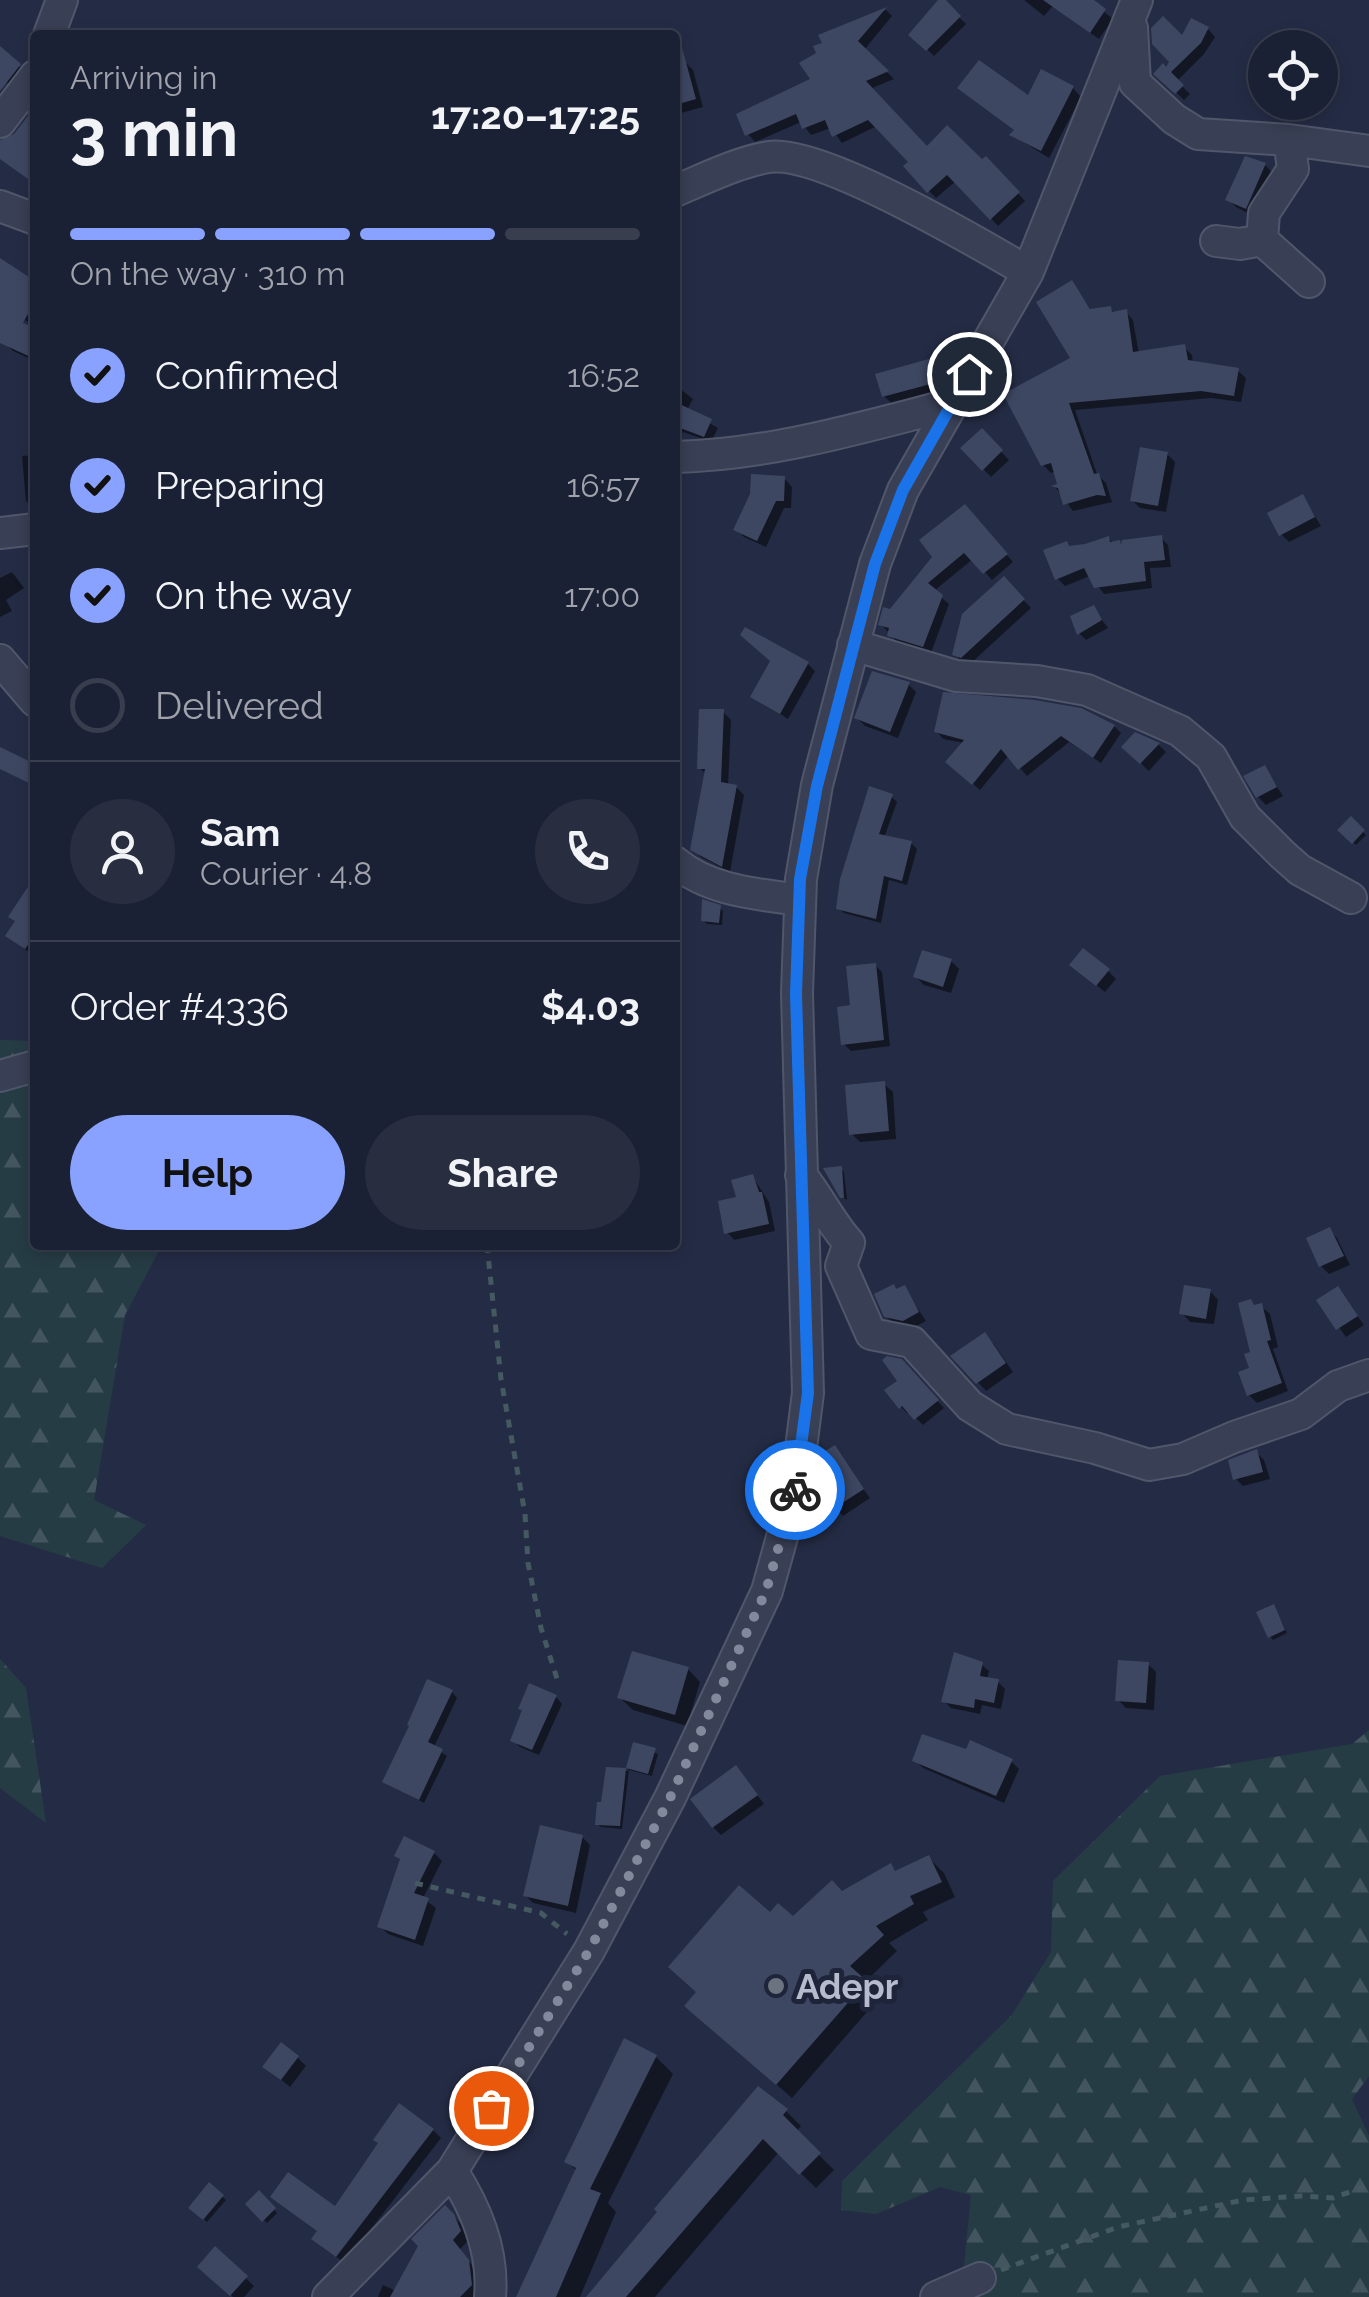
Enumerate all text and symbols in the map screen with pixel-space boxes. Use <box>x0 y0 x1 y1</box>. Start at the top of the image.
map controls <box>1248 30 1338 120</box>
button: locate <box>1248 30 1338 120</box>
text: Arriving in <box>70 59 217 96</box>
text: 17:20–17:25 <box>431 93 640 138</box>
text: 3 min <box>70 95 238 171</box>
text: On the way · 310 m <box>70 255 346 292</box>
pin <box>927 332 1012 417</box>
icon: home <box>942 347 997 402</box>
icon: check <box>70 348 125 403</box>
text: Confirmed <box>155 353 339 398</box>
text: 16:52 <box>567 357 640 394</box>
icon: check <box>70 458 125 513</box>
text: Preparing <box>155 463 325 508</box>
text: 16:57 <box>567 467 640 504</box>
icon: check <box>70 568 125 623</box>
text: On the way <box>155 573 352 618</box>
text: 17:00 <box>564 577 640 614</box>
text: Delivered <box>155 683 324 728</box>
button: person <box>70 799 175 904</box>
button: phone <box>535 799 640 904</box>
text: Sam <box>200 810 280 855</box>
text: Courier · 4.8 <box>200 855 372 892</box>
text: Order #4336 <box>70 984 289 1029</box>
text: $4.03 <box>541 984 640 1029</box>
button: Help <box>70 1115 345 1230</box>
button: Share <box>365 1115 640 1230</box>
courier <box>745 1440 845 1540</box>
icon: bike <box>768 1463 823 1518</box>
place label: Adepr <box>796 1966 899 2007</box>
marker: Adepr <box>765 1975 787 1997</box>
pin <box>449 2066 534 2151</box>
icon: bag <box>464 2081 519 2136</box>

